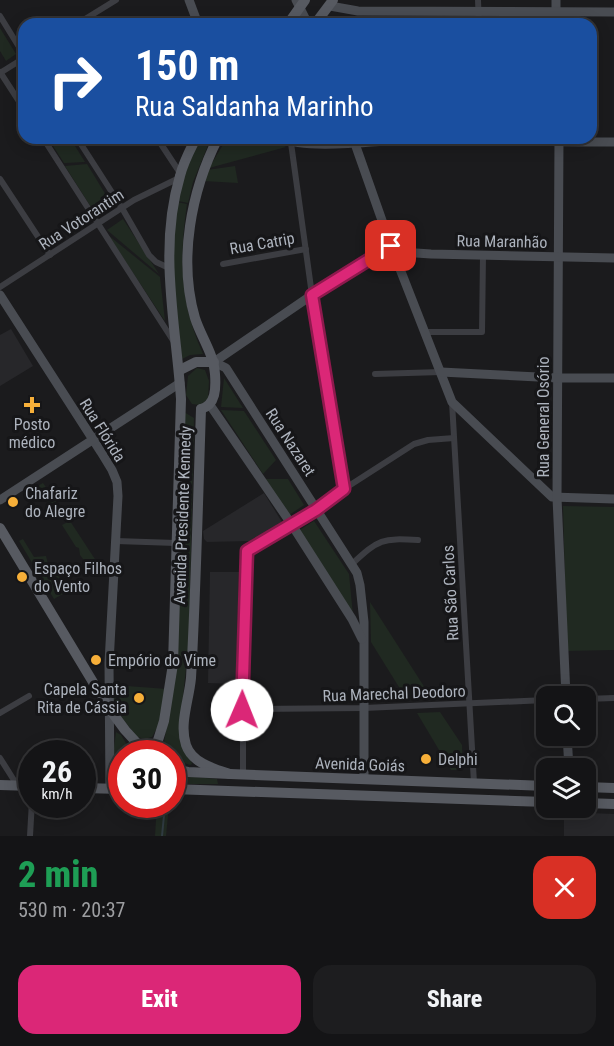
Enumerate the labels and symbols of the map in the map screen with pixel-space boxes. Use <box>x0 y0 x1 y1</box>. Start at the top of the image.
street label: Rua Votorantim <box>35 185 127 254</box>
pin <box>365 220 416 271</box>
street label: Rua Catrip <box>228 228 296 259</box>
street label: Rua Maranhão <box>456 231 548 252</box>
street label: Rua General Osório <box>534 357 553 477</box>
street label: Rua Flórida <box>76 395 129 465</box>
marker: Posto médico <box>25 398 39 412</box>
street label: Rua Nazaret <box>262 405 320 480</box>
place label: Posto médico <box>9 415 55 452</box>
street label: Avenida Presidente Kennedy <box>170 425 195 605</box>
place label: Chafariz do Alegre <box>25 484 85 521</box>
marker: Chafariz do Alegre <box>6 495 20 509</box>
street label: Rua São Carlos <box>439 545 462 641</box>
place label: Espaço Filhos do Vento <box>34 559 122 596</box>
marker: Espaço Filhos do Vento <box>15 570 29 584</box>
place label: Empório do Vime <box>108 651 216 670</box>
marker: Empório do Vime <box>89 653 103 667</box>
position arrow <box>210 678 274 742</box>
place label: Capela Santa Rita de Cássia <box>37 680 127 717</box>
street label: Rua Marechal Deodoro <box>322 682 466 705</box>
marker: Capela Santa Rita de Cássia <box>132 691 146 705</box>
speed limit sign: 30 <box>108 740 186 818</box>
place label: Delphi <box>438 750 478 769</box>
marker: Delphi <box>419 752 433 766</box>
street label: Avenida Goiás <box>315 753 405 776</box>

